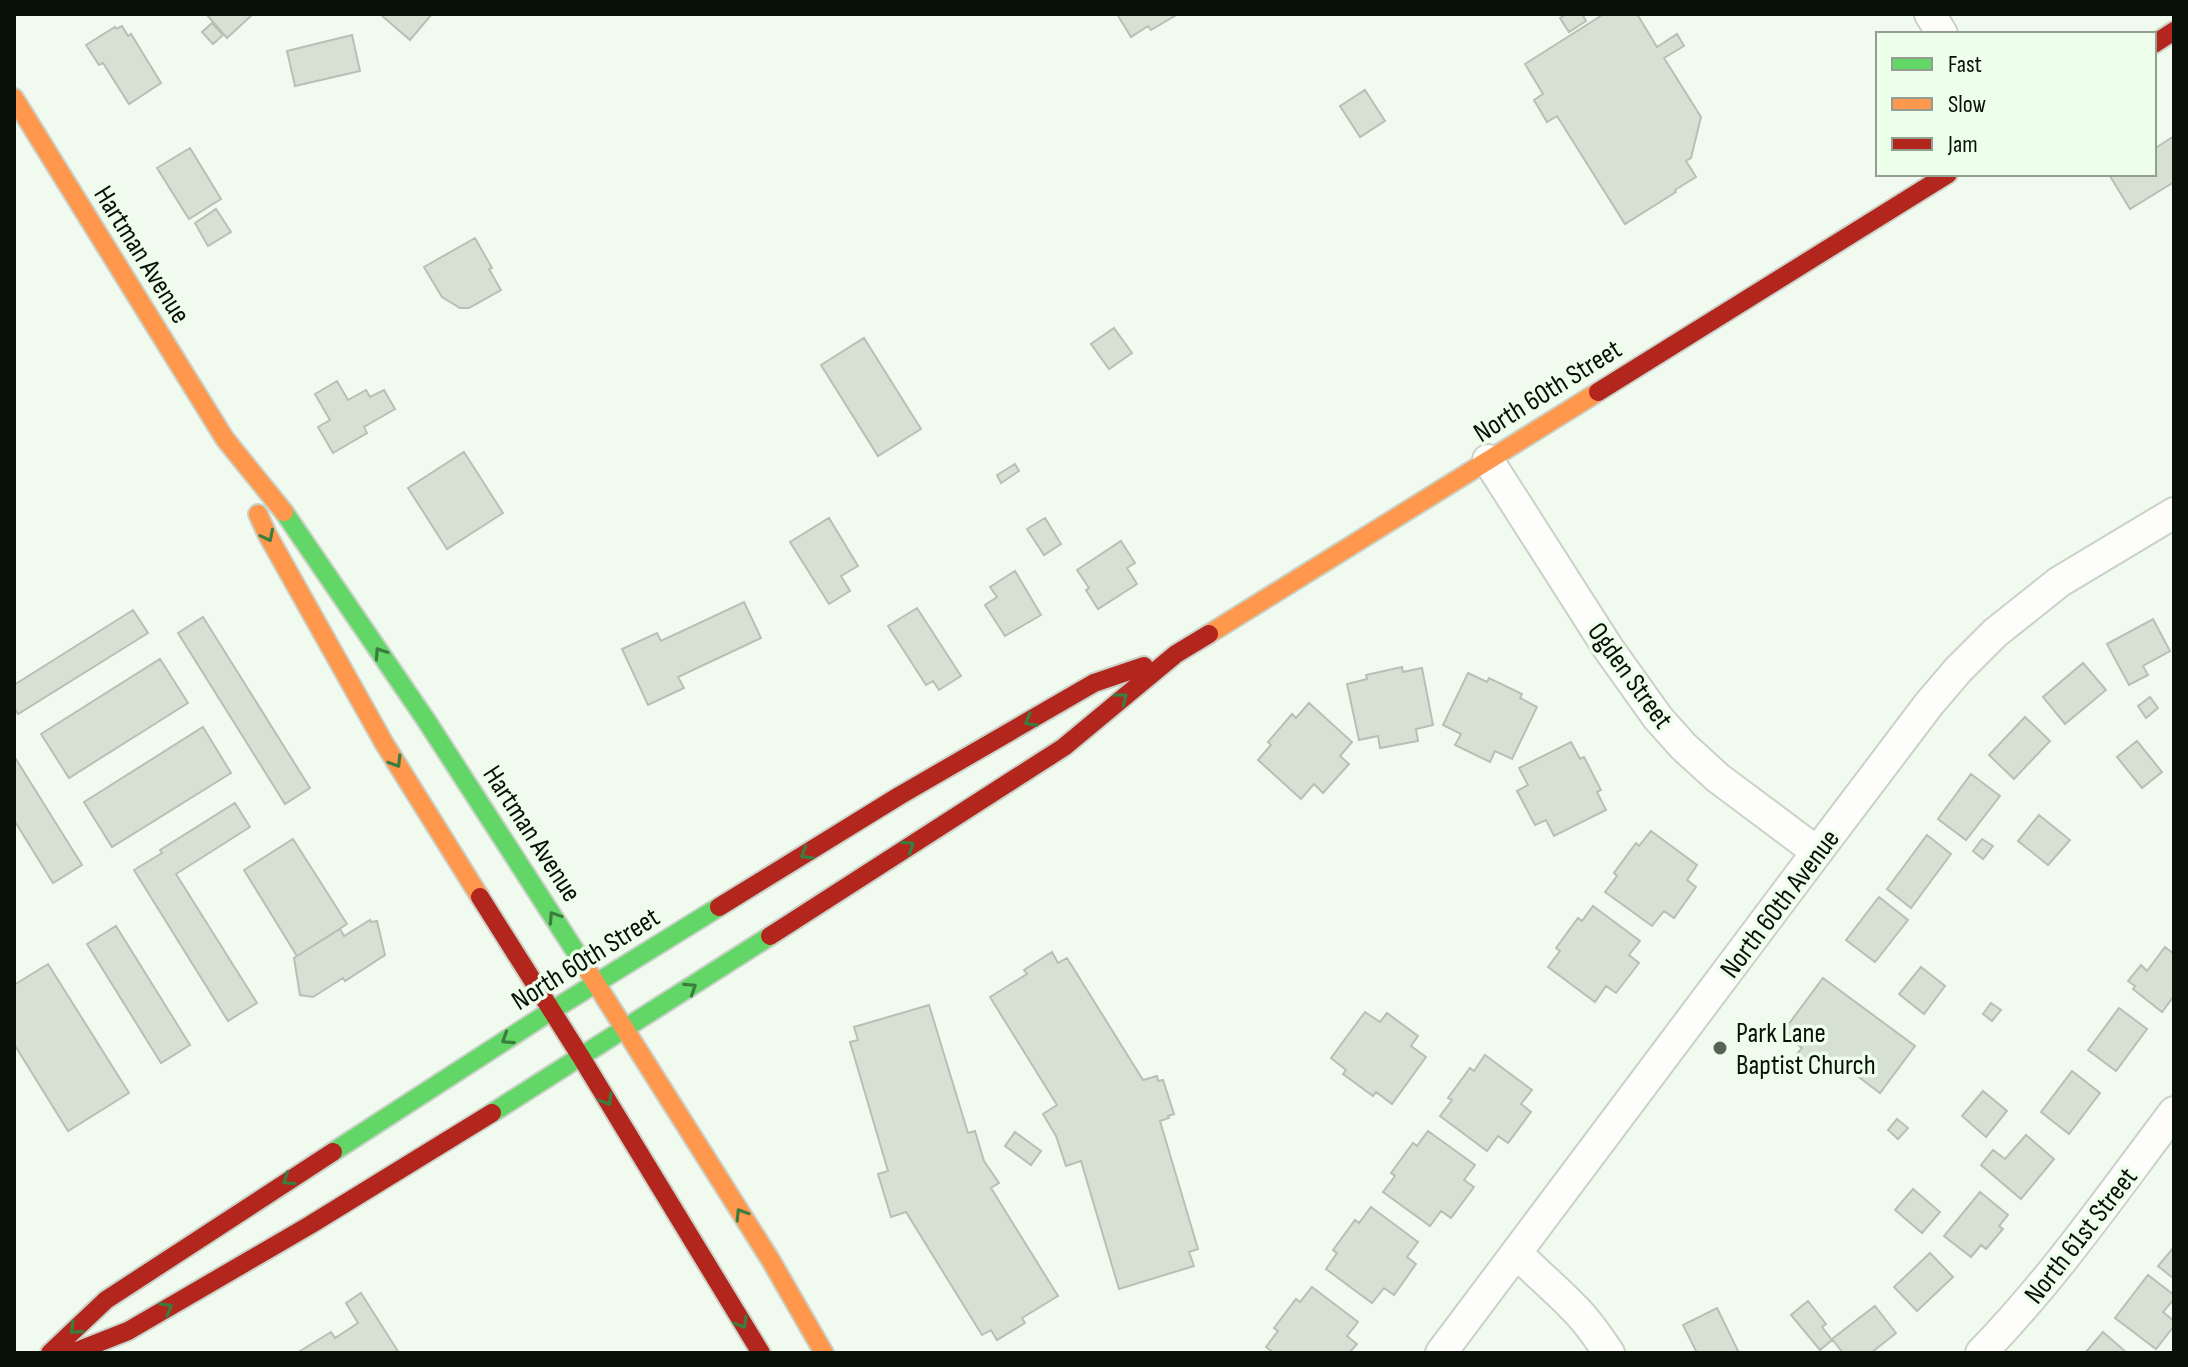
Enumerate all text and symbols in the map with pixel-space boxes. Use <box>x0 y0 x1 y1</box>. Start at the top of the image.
legend <box>1876 32 2156 176</box>
text: Fast <box>1948 50 1982 79</box>
text: Slow <box>1948 90 1986 119</box>
text: Jam <box>1947 130 1978 159</box>
street label: Hartman Avenue <box>87 180 197 330</box>
street label: North 60th Street <box>1468 333 1628 450</box>
one-way arrow <box>259 527 274 542</box>
street label: Ogden Street <box>1580 616 1679 735</box>
one-way arrow <box>375 648 390 662</box>
one-way arrow <box>1113 693 1128 708</box>
one-way arrow <box>1024 711 1038 727</box>
one-way arrow <box>386 753 401 768</box>
street label: Hartman Avenue <box>476 760 588 908</box>
street label: North 60th Avenue <box>1714 823 1847 985</box>
one-way arrow <box>900 841 915 856</box>
one-way arrow <box>800 844 815 859</box>
street label: North 60th Street <box>506 901 666 1018</box>
one-way arrow <box>549 911 564 926</box>
one-way arrow <box>682 982 697 997</box>
place label: Park Lane Baptist Church <box>1736 1017 1876 1082</box>
one-way arrow <box>501 1030 515 1045</box>
marker: Park Lane Baptist Church <box>1711 1039 1729 1057</box>
one-way arrow <box>598 1091 613 1106</box>
street label: North 61st Street <box>2018 1161 2144 1310</box>
one-way arrow <box>283 1171 297 1186</box>
one-way arrow <box>736 1208 751 1222</box>
one-way arrow <box>158 1302 173 1318</box>
one-way arrow <box>733 1314 748 1329</box>
one-way arrow <box>70 1319 85 1333</box>

